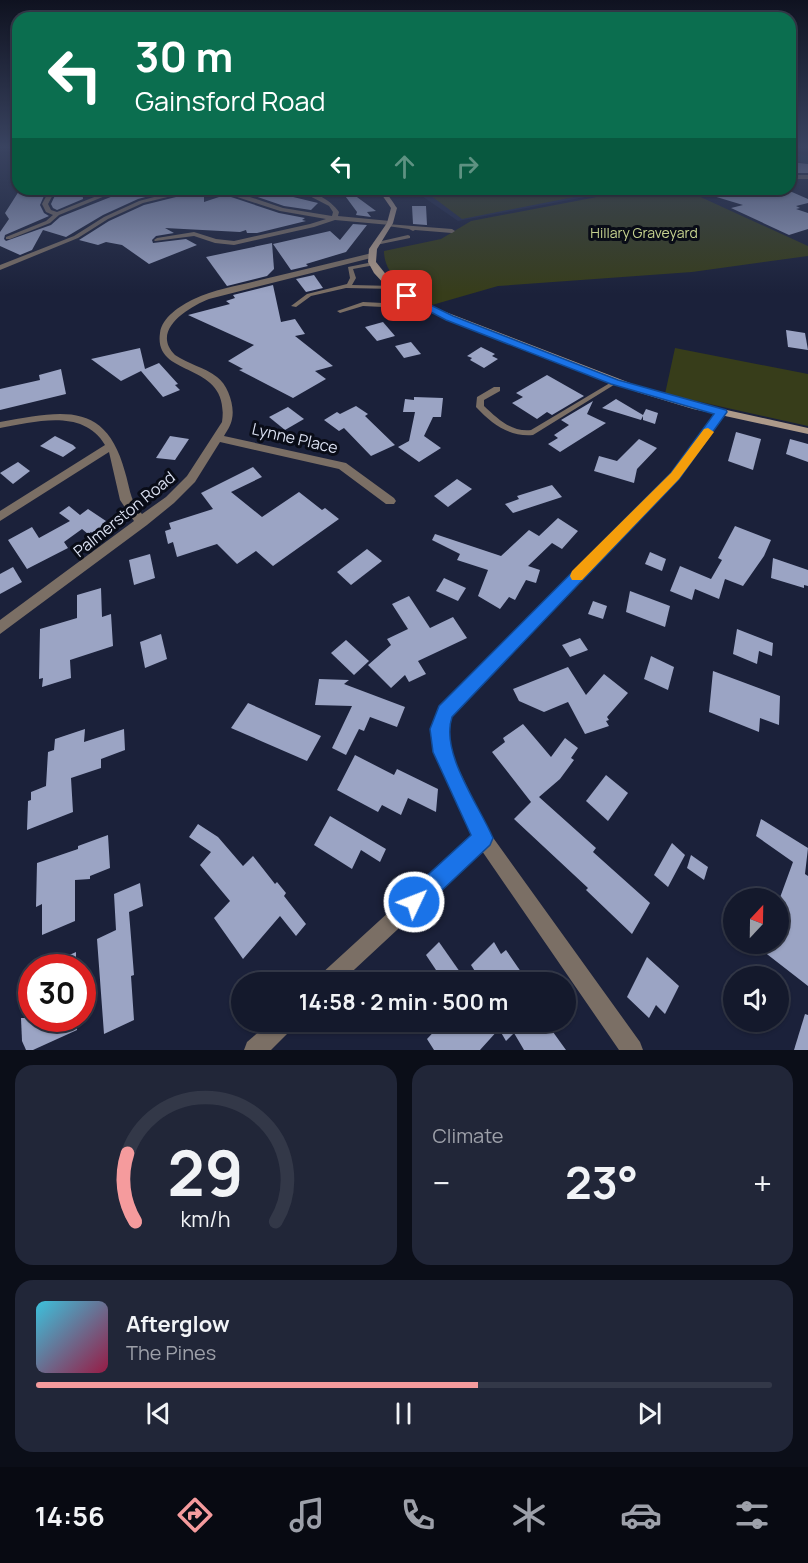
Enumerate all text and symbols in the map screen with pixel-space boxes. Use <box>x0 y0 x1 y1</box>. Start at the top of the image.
text: 30 m <box>135 27 233 85</box>
icon: left <box>36 36 114 114</box>
text: Gainsford Road <box>135 82 325 119</box>
icon: left <box>325 150 358 183</box>
icon: ahead <box>388 150 421 183</box>
icon: right <box>451 150 484 183</box>
park label: Hillary Graveyard <box>590 223 698 242</box>
pin <box>381 270 432 321</box>
icon: arrive <box>390 279 423 312</box>
street label: Lynne Place <box>250 417 340 459</box>
street label: Palmerston Road <box>69 466 179 562</box>
position arrow <box>382 870 446 934</box>
north arrow <box>723 888 789 954</box>
map controls <box>723 888 789 1032</box>
speed limit sign: 30 <box>18 954 96 1032</box>
button: sound <box>723 966 789 1032</box>
text: 14:58 · 2 min · 500 m <box>299 987 508 1017</box>
text: Climate <box>433 1122 504 1149</box>
text: 29 <box>168 1129 244 1215</box>
text: 23° <box>565 1151 638 1213</box>
text: − <box>433 1160 450 1205</box>
text: + <box>753 1160 772 1205</box>
text: km/h <box>181 1204 231 1233</box>
text: Afterglow <box>126 1309 230 1339</box>
text: The Pines <box>126 1339 216 1366</box>
icon: previous <box>142 1397 175 1430</box>
icon: pause <box>387 1397 420 1430</box>
icon: next <box>633 1397 666 1430</box>
icon: directions <box>174 1494 216 1536</box>
icon: music <box>286 1494 328 1536</box>
icon: phone <box>397 1494 439 1536</box>
icon: climate <box>508 1494 550 1536</box>
icon: car <box>620 1494 662 1536</box>
icon: filters <box>731 1494 773 1536</box>
text: 14:56 <box>35 1497 105 1534</box>

